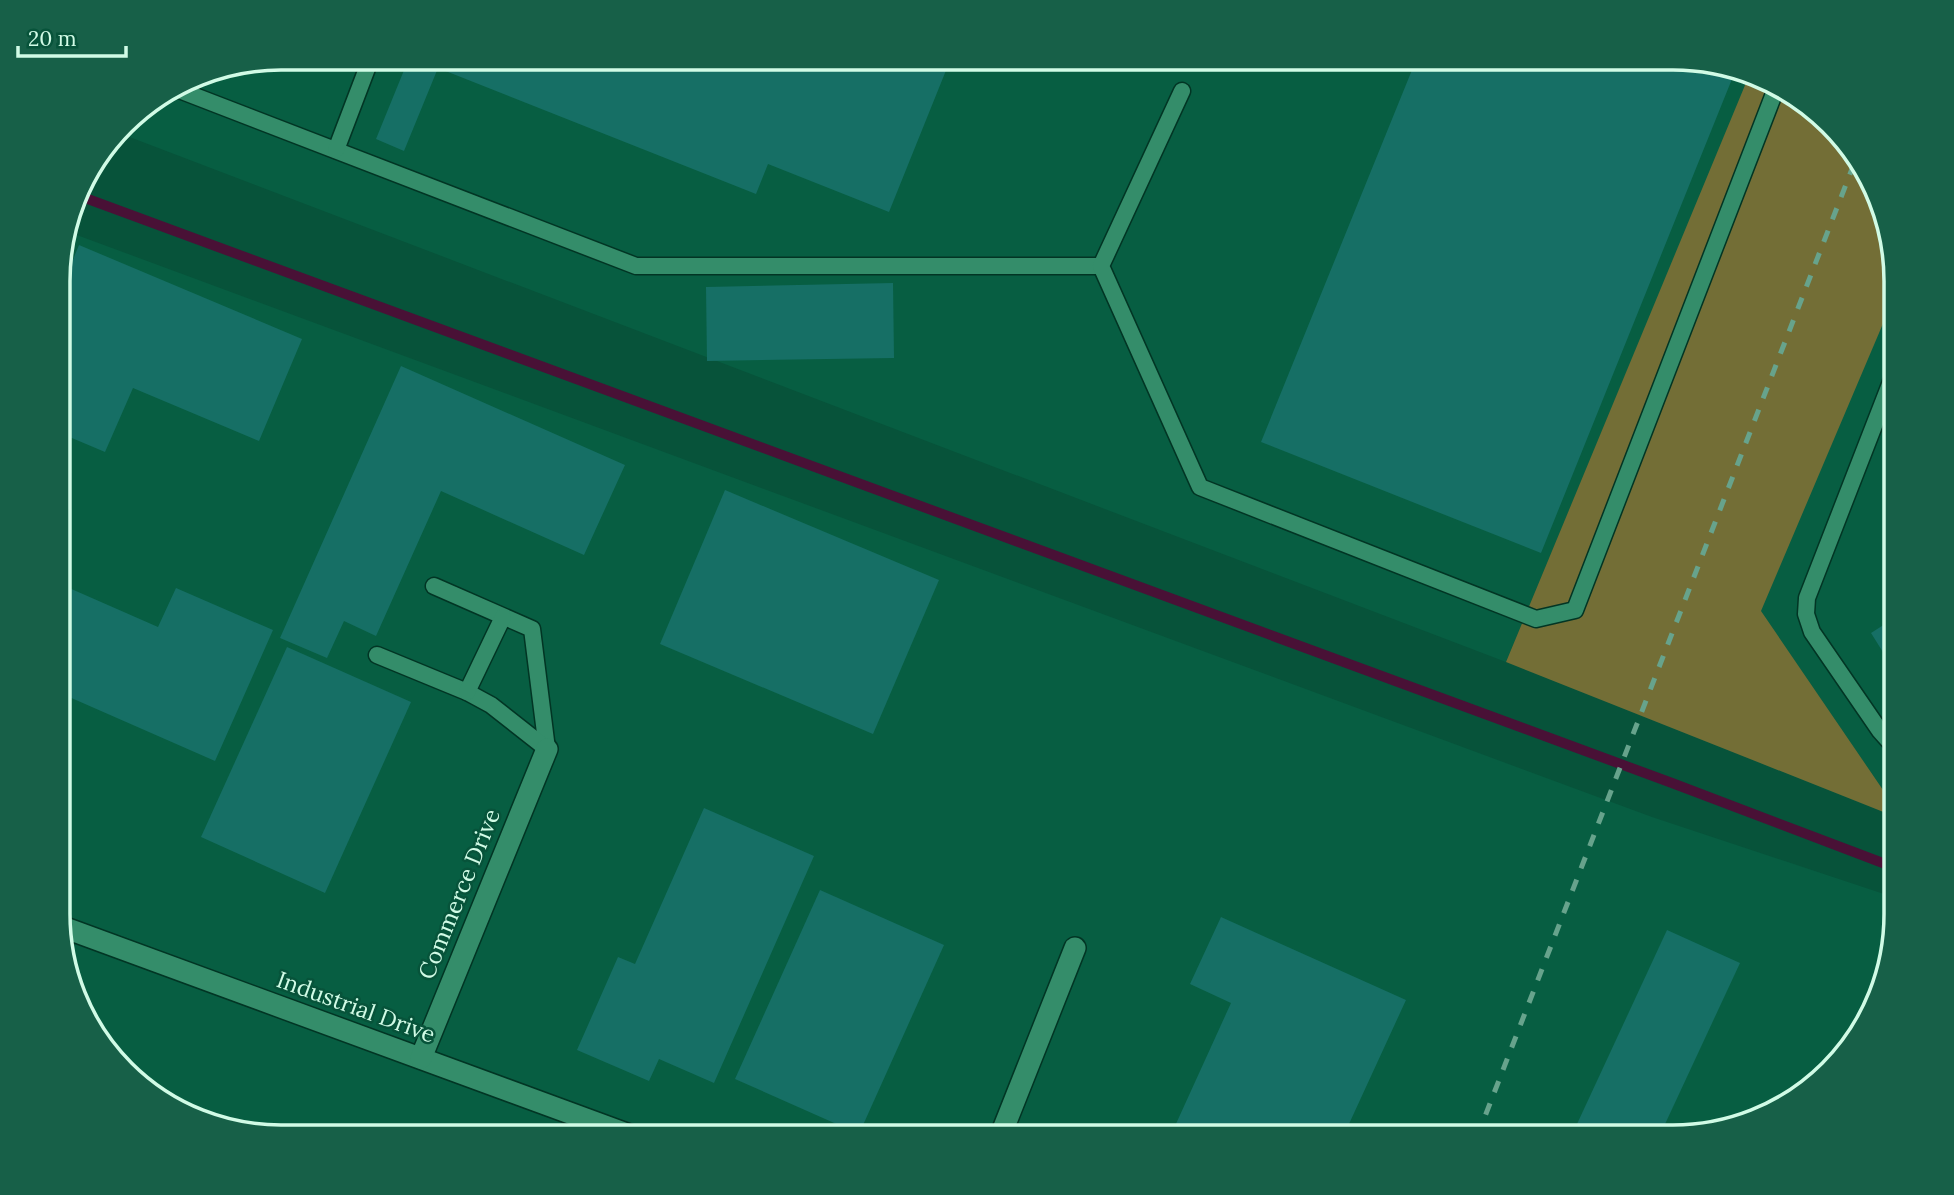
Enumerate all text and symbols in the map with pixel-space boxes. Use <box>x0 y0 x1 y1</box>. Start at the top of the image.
scale bar <box>18 14 126 58</box>
text: 20 m <box>28 25 77 52</box>
street label: Commerce Drive <box>411 804 506 983</box>
street label: Industrial Drive <box>273 964 439 1049</box>

